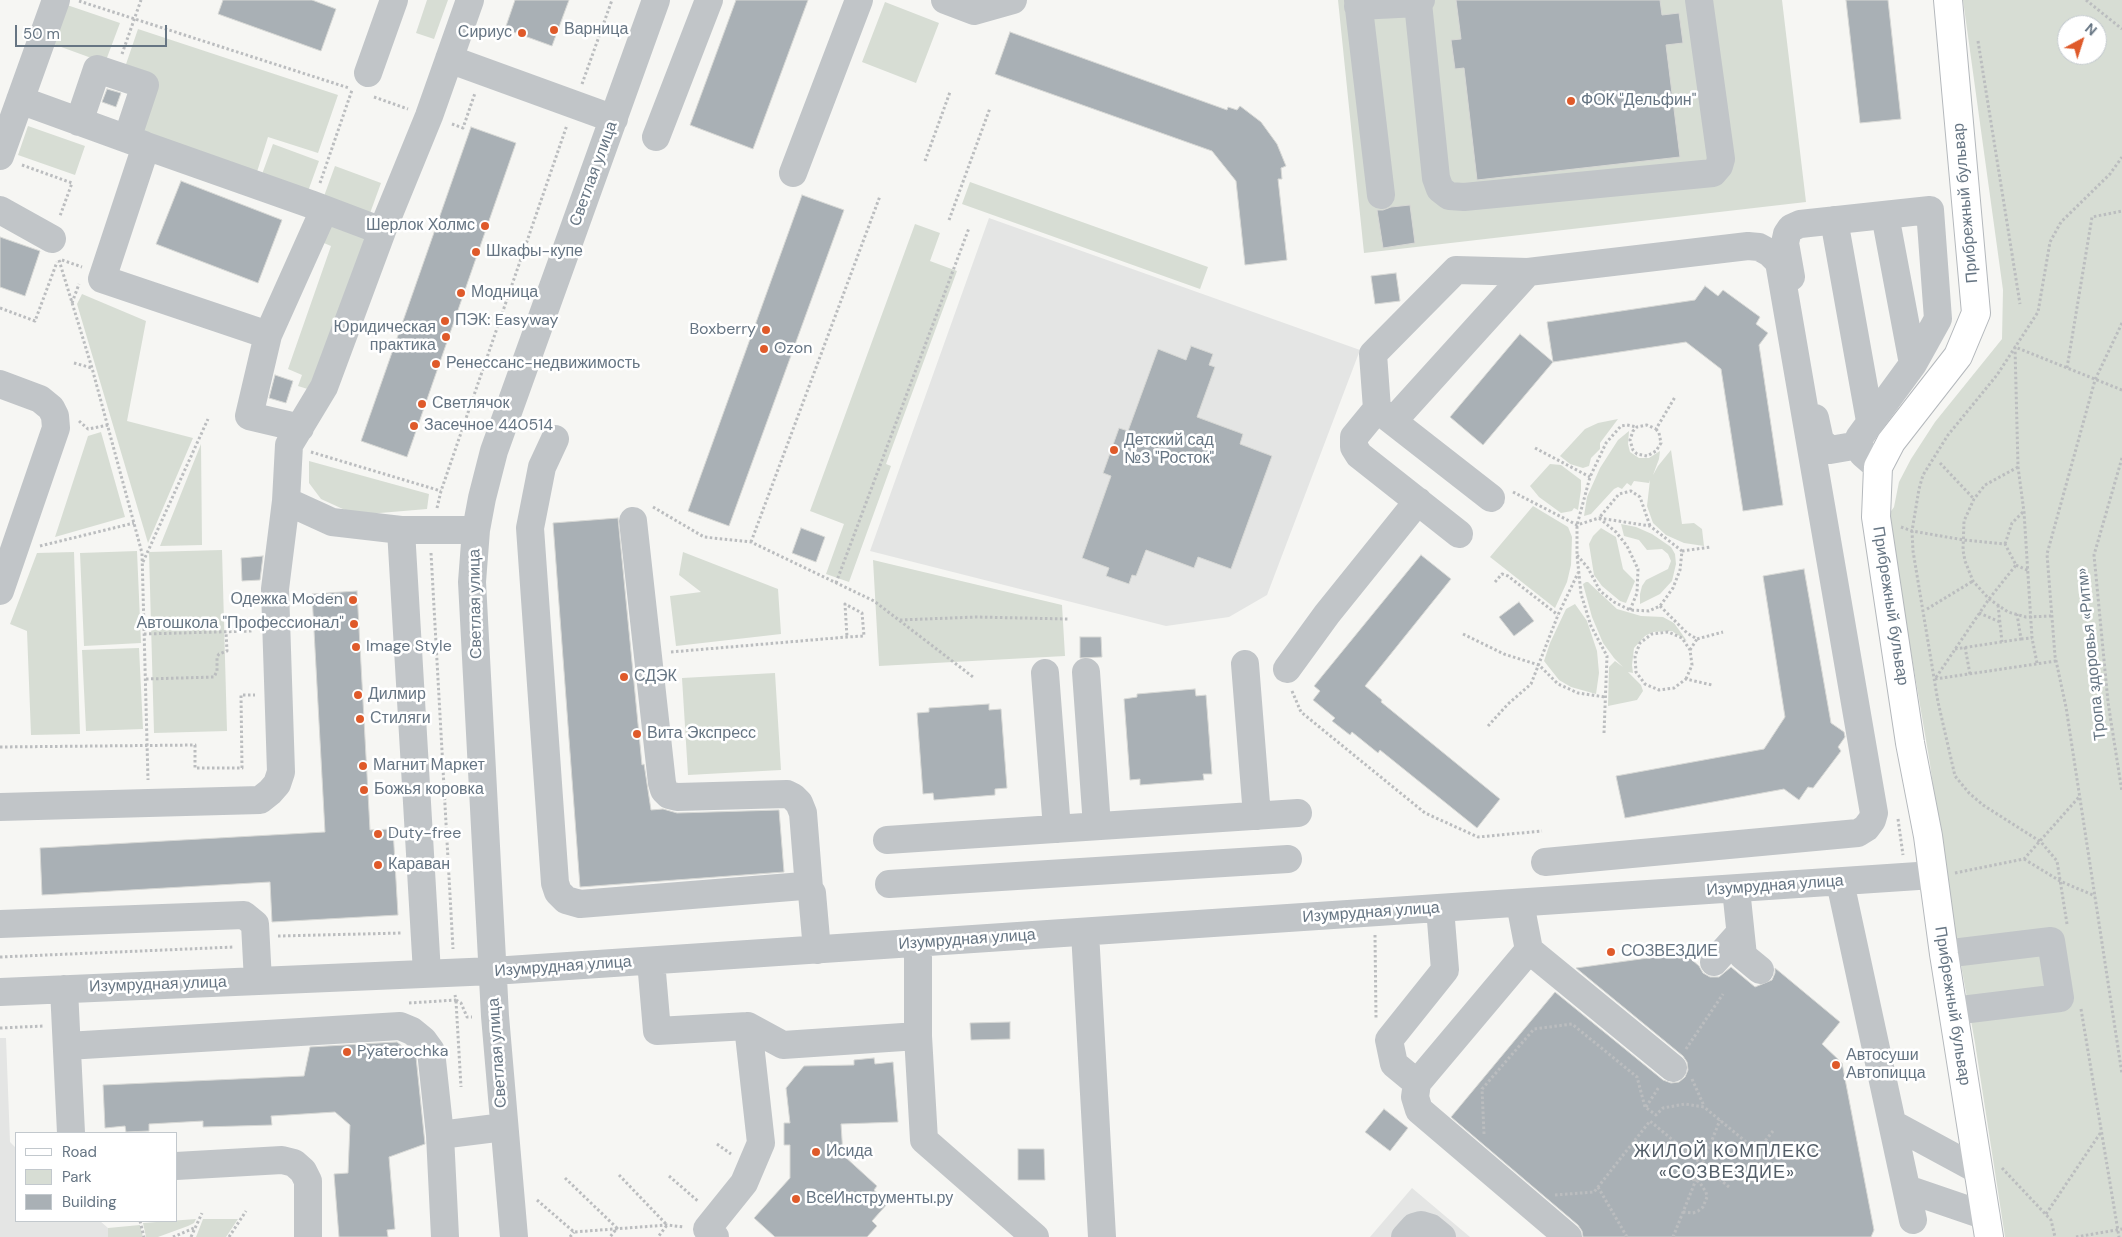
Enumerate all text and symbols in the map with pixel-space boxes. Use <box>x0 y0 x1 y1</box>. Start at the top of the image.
scale bar <box>18 15 170 47</box>
north arrow <box>2057 15 2107 65</box>
text: N <box>2081 19 2101 39</box>
place label: Варница <box>564 20 628 40</box>
place label: Сириус <box>458 23 512 43</box>
text: 50 m <box>23 24 60 44</box>
marker: Варница <box>548 24 560 36</box>
marker: Сириус <box>516 27 528 39</box>
place label: ФОК "Дельфин" <box>1581 91 1696 111</box>
marker: ФОК "Дельфин" <box>1565 95 1577 107</box>
street label: Светлая улица <box>566 119 622 229</box>
street label: Прибрежный бульвар <box>1949 122 1983 284</box>
place label: Шерлок Холмс <box>366 216 475 236</box>
marker: Шерлок Холмс <box>479 220 491 232</box>
place label: Шкафы-купе <box>486 242 583 262</box>
marker: Шкафы-купе <box>470 246 482 258</box>
place label: Модница <box>471 283 538 303</box>
marker: Модница <box>455 287 467 299</box>
place label: ПЭК: Easyway <box>455 311 558 331</box>
marker: ПЭК: Easyway <box>439 315 451 327</box>
place label: Юридическая практика <box>334 318 436 356</box>
place label: Boxberry <box>689 320 756 340</box>
marker: Boxberry <box>760 324 772 336</box>
marker: Юридическая практика <box>440 331 452 343</box>
place label: Ozon <box>774 339 812 359</box>
marker: Ozon <box>758 343 770 355</box>
place label: Ренессанс-недвижимость <box>446 354 640 374</box>
marker: Ренессанс-недвижимость <box>430 358 442 370</box>
place label: Светлячок <box>432 394 509 414</box>
marker: Светлячок <box>416 398 428 410</box>
place label: Засечное 440514 <box>424 416 553 436</box>
marker: Засечное 440514 <box>408 420 420 432</box>
place label: Детский сад №3 "Росток" <box>1124 431 1214 469</box>
marker: Детский сад №3 "Росток" <box>1108 444 1120 456</box>
street label: Прибрежный бульвар <box>1868 525 1912 687</box>
street label: Светлая улица <box>465 549 487 659</box>
street label: Тропа здоровья «Ритм» <box>2073 567 2111 741</box>
place label: Одежка Moden <box>230 590 343 610</box>
marker: Одежка Moden <box>347 594 359 606</box>
place label: Автошкола "Профессионал" <box>137 614 344 634</box>
marker: Автошкола "Профессионал" <box>348 618 360 630</box>
place label: Image Style <box>366 637 452 657</box>
marker: Image Style <box>350 641 362 653</box>
place label: СДЭК <box>634 667 677 687</box>
marker: СДЭК <box>618 671 630 683</box>
place label: Дилмир <box>368 685 426 705</box>
marker: Дилмир <box>352 689 364 701</box>
place label: Стиляги <box>370 709 431 729</box>
marker: Стиляги <box>354 713 366 725</box>
place label: Вита Экспресс <box>647 724 756 744</box>
marker: Вита Экспресс <box>631 728 643 740</box>
place label: Магнит Маркет <box>373 756 485 776</box>
marker: Магнит Маркет <box>357 760 369 772</box>
place label: Божья коровка <box>374 780 484 800</box>
marker: Божья коровка <box>358 784 370 796</box>
place label: Duty-free <box>388 824 461 844</box>
marker: Duty-free <box>372 828 384 840</box>
place label: Караван <box>388 855 450 875</box>
marker: Караван <box>372 859 384 871</box>
street label: Изумрудная улица <box>1706 872 1844 900</box>
street label: Изумрудная улица <box>1302 899 1440 927</box>
street label: Прибрежный бульвар <box>1930 925 1974 1087</box>
street label: Изумрудная улица <box>898 926 1036 954</box>
place label: СОЗВЕЗДИЕ <box>1621 942 1718 962</box>
marker: СОЗВЕЗДИЕ <box>1605 946 1617 958</box>
street label: Изумрудная улица <box>494 953 632 981</box>
street label: Изумрудная улица <box>89 973 227 997</box>
street label: Светлая улица <box>485 997 511 1109</box>
place label: Pyaterochka <box>357 1042 448 1062</box>
marker: Pyaterochka <box>341 1046 353 1058</box>
place label: Автосуши Автопицца <box>1846 1046 1926 1084</box>
marker: Автосуши Автопицца <box>1830 1059 1842 1071</box>
legend <box>15 1132 178 1222</box>
district label: ЖИЛОЙ КОМПЛЕКС «СОЗВЕЗДИЕ» <box>1632 1141 1822 1184</box>
text: Road <box>62 1142 97 1162</box>
place label: Исида <box>826 1142 873 1162</box>
marker: Исида <box>810 1146 822 1158</box>
text: Park <box>62 1167 92 1187</box>
place label: ВсеИнструменты.ру <box>806 1189 953 1209</box>
text: Building <box>62 1192 117 1212</box>
marker: ВсеИнструменты.ру <box>790 1193 802 1205</box>

